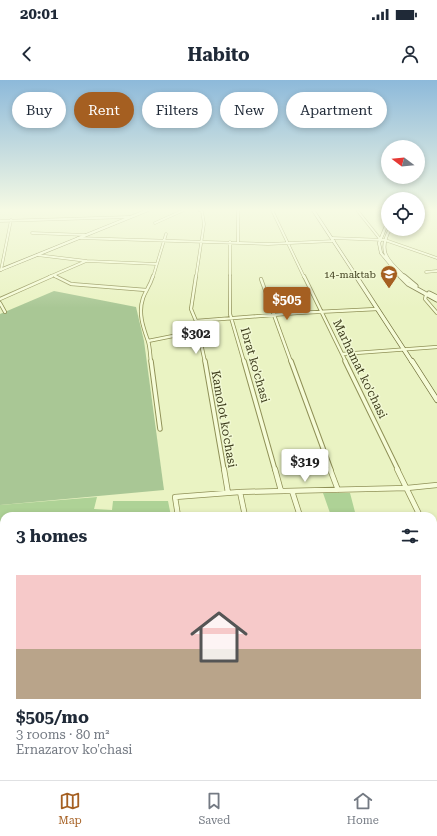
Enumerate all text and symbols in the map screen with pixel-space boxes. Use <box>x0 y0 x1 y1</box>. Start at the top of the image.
text: 20:01 <box>20 5 58 23</box>
icon: back <box>16 43 38 65</box>
icon: person <box>399 43 421 65</box>
text: Habito <box>187 44 250 65</box>
chip: Buy <box>12 92 66 128</box>
chip: Rent <box>74 92 134 128</box>
chip: Filters <box>142 92 212 128</box>
chip: New <box>220 92 278 128</box>
chip: Apartment <box>286 92 387 128</box>
north arrow <box>381 140 425 184</box>
map controls <box>381 140 425 236</box>
button: locate <box>381 192 425 236</box>
school or university icon: 14-maktab <box>379 264 399 289</box>
place label: 14-maktab <box>324 269 376 280</box>
pin: $505 <box>263 287 311 321</box>
text: $505 <box>272 292 302 307</box>
street label: Marhamat ko'chasi <box>330 317 390 421</box>
pin: $302 <box>172 321 220 355</box>
text: $302 <box>181 326 211 341</box>
street label: Ibrat ko'chasi <box>238 326 272 404</box>
street label: Kamolot ko'chasi <box>209 369 239 469</box>
pin: $319 <box>281 449 329 483</box>
text: $319 <box>290 454 320 469</box>
icon: filters <box>399 525 421 547</box>
text: 3 homes <box>16 526 87 546</box>
icon: home <box>183 601 255 673</box>
text: $505/mo <box>16 707 89 727</box>
text: 3 rooms · 80 m² <box>16 727 110 742</box>
text: Ernazarov ko'chasi <box>16 742 132 757</box>
tab: Map <box>58 790 82 827</box>
tab: Saved <box>198 790 230 827</box>
tab: Home <box>347 790 379 827</box>

